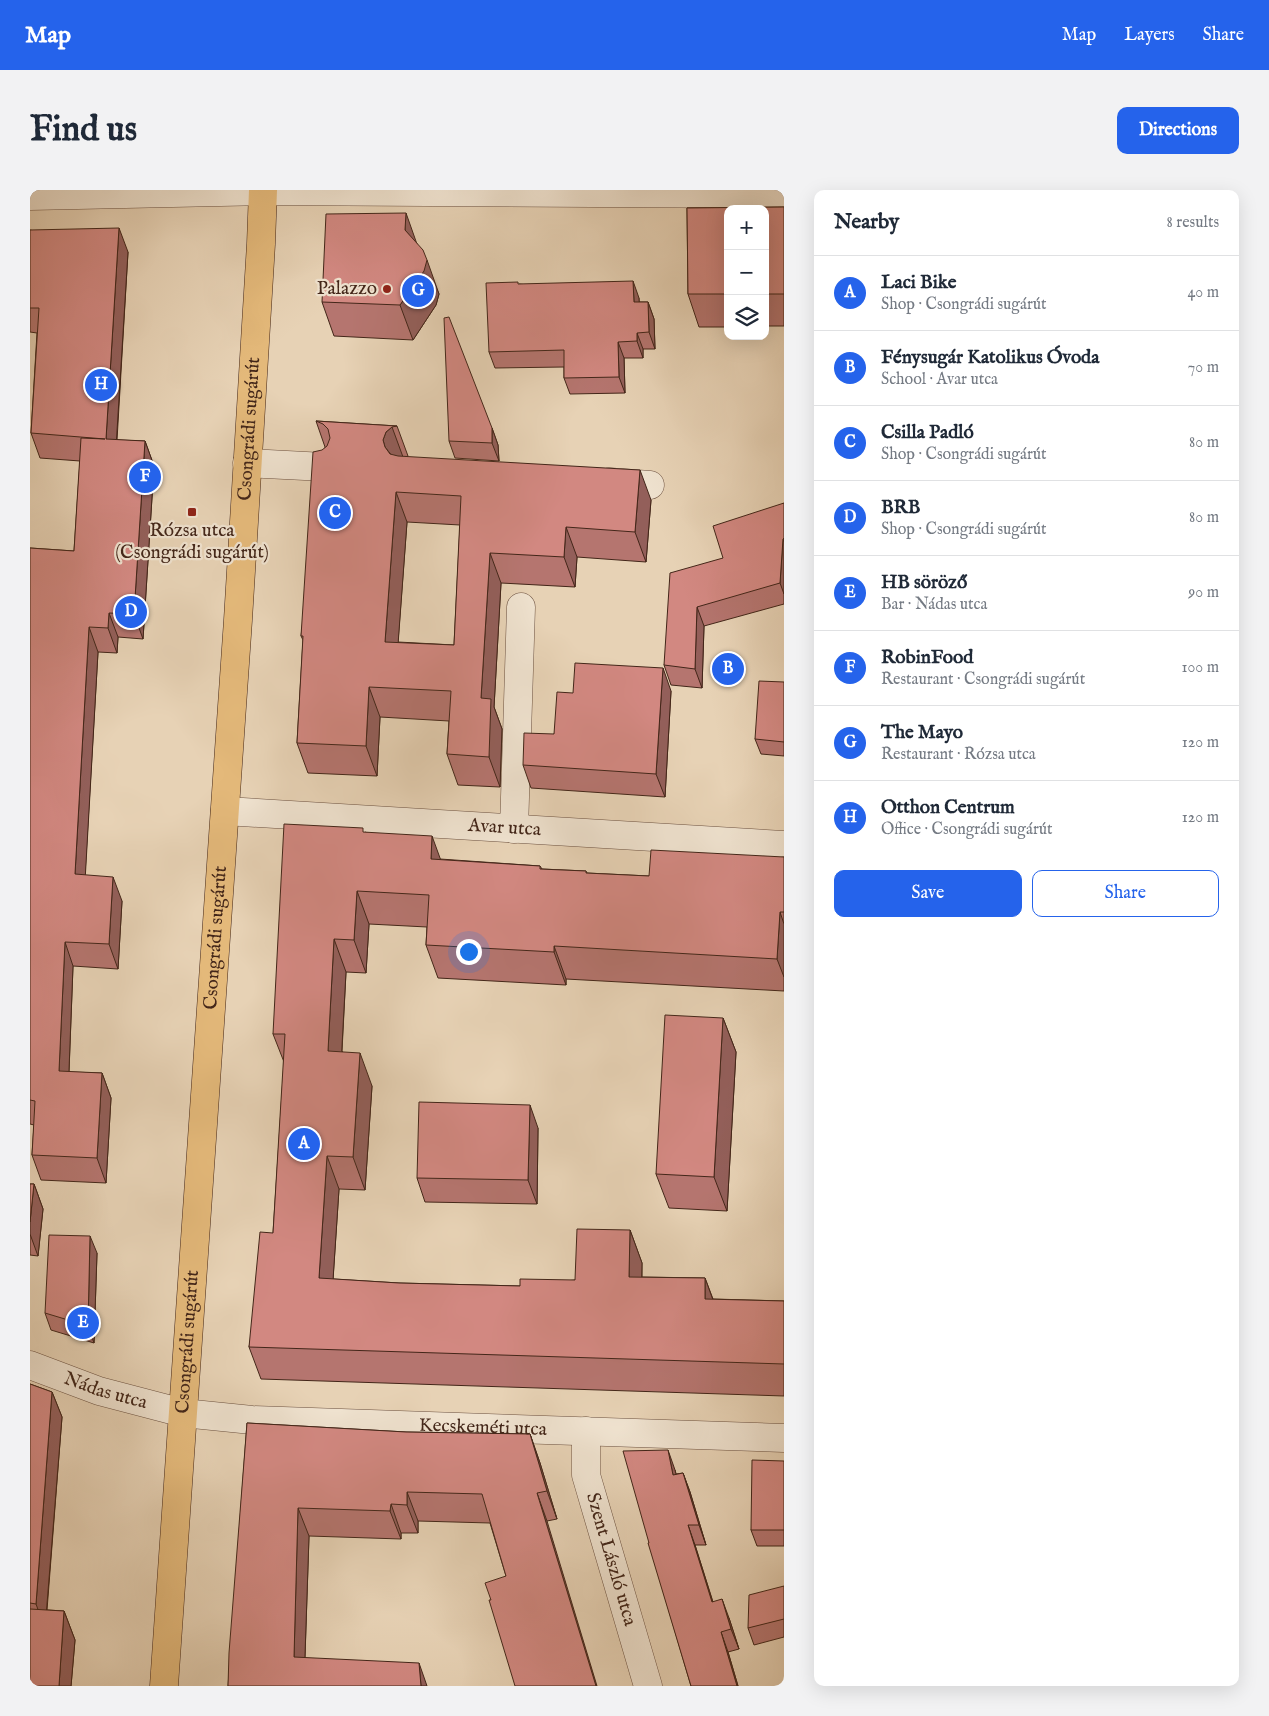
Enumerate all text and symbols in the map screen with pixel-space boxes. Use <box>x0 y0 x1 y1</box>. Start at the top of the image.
text: Map <box>25 20 71 51</box>
text: Map <box>1062 24 1096 47</box>
text: Layers <box>1124 24 1175 47</box>
text: Share <box>1203 24 1244 47</box>
button: Directions <box>1117 107 1239 154</box>
text: Find us <box>30 108 137 153</box>
map controls <box>724 205 769 340</box>
button: + <box>724 205 769 250</box>
text: Nearby <box>834 209 899 236</box>
text: 8 results <box>1167 213 1219 233</box>
button: − <box>724 250 769 295</box>
text: Laci Bike <box>881 271 957 295</box>
pin: G <box>402 272 434 310</box>
place label: Palazzo <box>317 277 377 301</box>
marker: Palazzo <box>381 283 393 295</box>
text: A <box>845 283 855 303</box>
text: 40 m <box>1187 283 1219 303</box>
button: layers <box>724 295 769 340</box>
text: Shop · Csongrádi sugárút <box>881 295 1047 315</box>
text: Fénysugár Katolikus Óvoda <box>881 346 1099 370</box>
street label: Csongrádi sugárút <box>233 356 266 501</box>
text: B <box>845 358 855 378</box>
text: 70 m <box>1188 358 1219 378</box>
pin: H <box>85 366 117 404</box>
text: School · Avar utca <box>881 370 998 390</box>
text: Csilla Padló <box>881 421 974 445</box>
text: C <box>844 433 856 453</box>
text: 80 m <box>1189 433 1219 453</box>
text: Shop · Csongrádi sugárút <box>881 445 1047 465</box>
pin: F <box>129 458 161 496</box>
pin: C <box>319 494 351 532</box>
text: BRB <box>881 496 920 520</box>
marker: Rózsa utca (Csongrádi sugárút) <box>186 506 198 518</box>
text: D <box>844 508 856 528</box>
text: 80 m <box>1189 508 1219 528</box>
place label: Rózsa utca (Csongrádi sugárút) <box>115 519 269 565</box>
text: Shop · Csongrádi sugárút <box>881 520 1047 540</box>
text: HB söröző <box>881 571 967 595</box>
text: E <box>844 583 856 603</box>
text: 90 m <box>1188 583 1219 603</box>
pin: D <box>115 593 147 631</box>
text: Bar · Nádas utca <box>881 595 987 615</box>
text: RobinFood <box>881 646 973 670</box>
pin: B <box>712 650 744 688</box>
text: F <box>845 658 855 678</box>
text: 100 m <box>1182 658 1219 678</box>
text: Restaurant · Csongrádi sugárút <box>881 670 1085 690</box>
text: The Mayo <box>881 721 963 745</box>
text: G <box>844 733 856 753</box>
text: 120 m <box>1182 733 1219 753</box>
text: Restaurant · Rózsa utca <box>881 745 1036 765</box>
text: Otthon Centrum <box>881 796 1015 820</box>
text: H <box>843 808 857 828</box>
text: 120 m <box>1182 808 1219 828</box>
street label: Avar utca <box>466 814 542 842</box>
text: Office · Csongrádi sugárút <box>881 820 1053 840</box>
street label: Csongrádi sugárút <box>199 865 233 1010</box>
button: Save <box>834 870 1022 917</box>
button: Share <box>1032 870 1219 917</box>
your location <box>456 939 482 965</box>
pin: A <box>288 1125 320 1163</box>
street label: Csongrádi sugárút <box>171 1269 205 1414</box>
pin: E <box>67 1304 99 1342</box>
street label: Nádas utca <box>60 1367 151 1415</box>
street label: Kecskeméti utca <box>419 1414 548 1442</box>
street label: Szent László utca <box>580 1490 642 1630</box>

